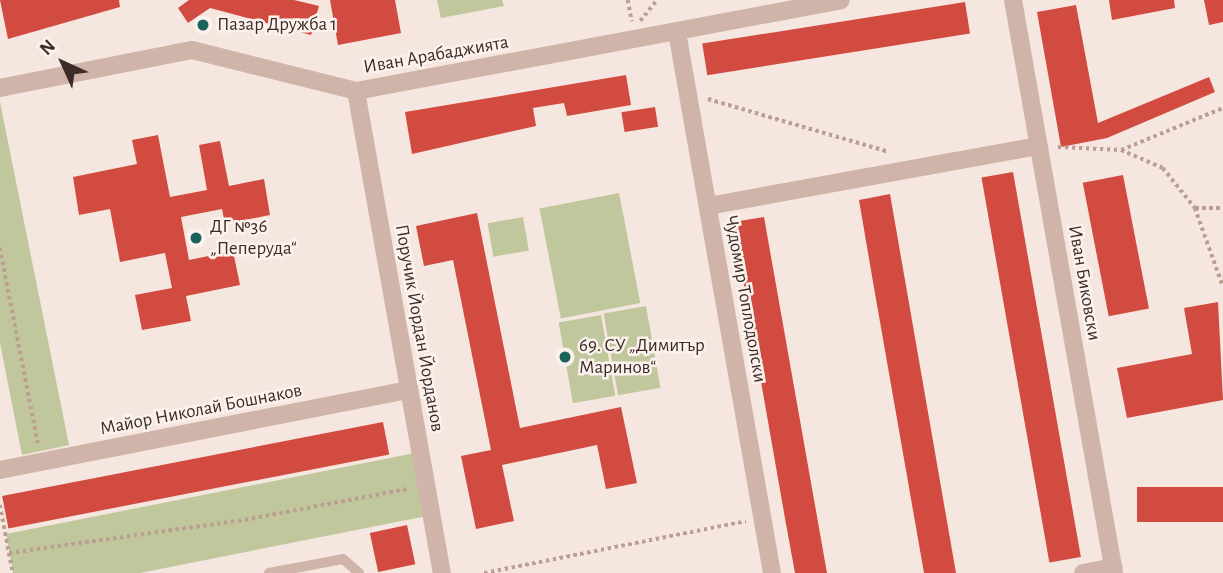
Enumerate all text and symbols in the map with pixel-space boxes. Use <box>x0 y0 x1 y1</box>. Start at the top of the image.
place label: Пазар Дружба 1 <box>217 14 337 36</box>
marker: Пазар Дружба 1 <box>195 17 211 33</box>
north arrow <box>28 28 98 98</box>
street label: Иван Арабаджията <box>362 31 510 79</box>
text: N <box>36 36 59 59</box>
street label: Чудомир Топлодолски <box>719 214 771 384</box>
place label: ДГ №36 „Пеперуда“ <box>210 216 297 260</box>
street label: Поручик Йордан Йорданов <box>390 223 448 433</box>
street label: Иван Биковски <box>1063 223 1105 343</box>
marker: ДГ №36 „Пеперуда“ <box>188 230 204 246</box>
place label: 69. СУ „Димитър Маринов“ <box>579 335 705 379</box>
marker: 69. СУ „Димитър Маринов“ <box>557 349 573 365</box>
street label: Майор Николай Бошнаков <box>98 379 304 441</box>

